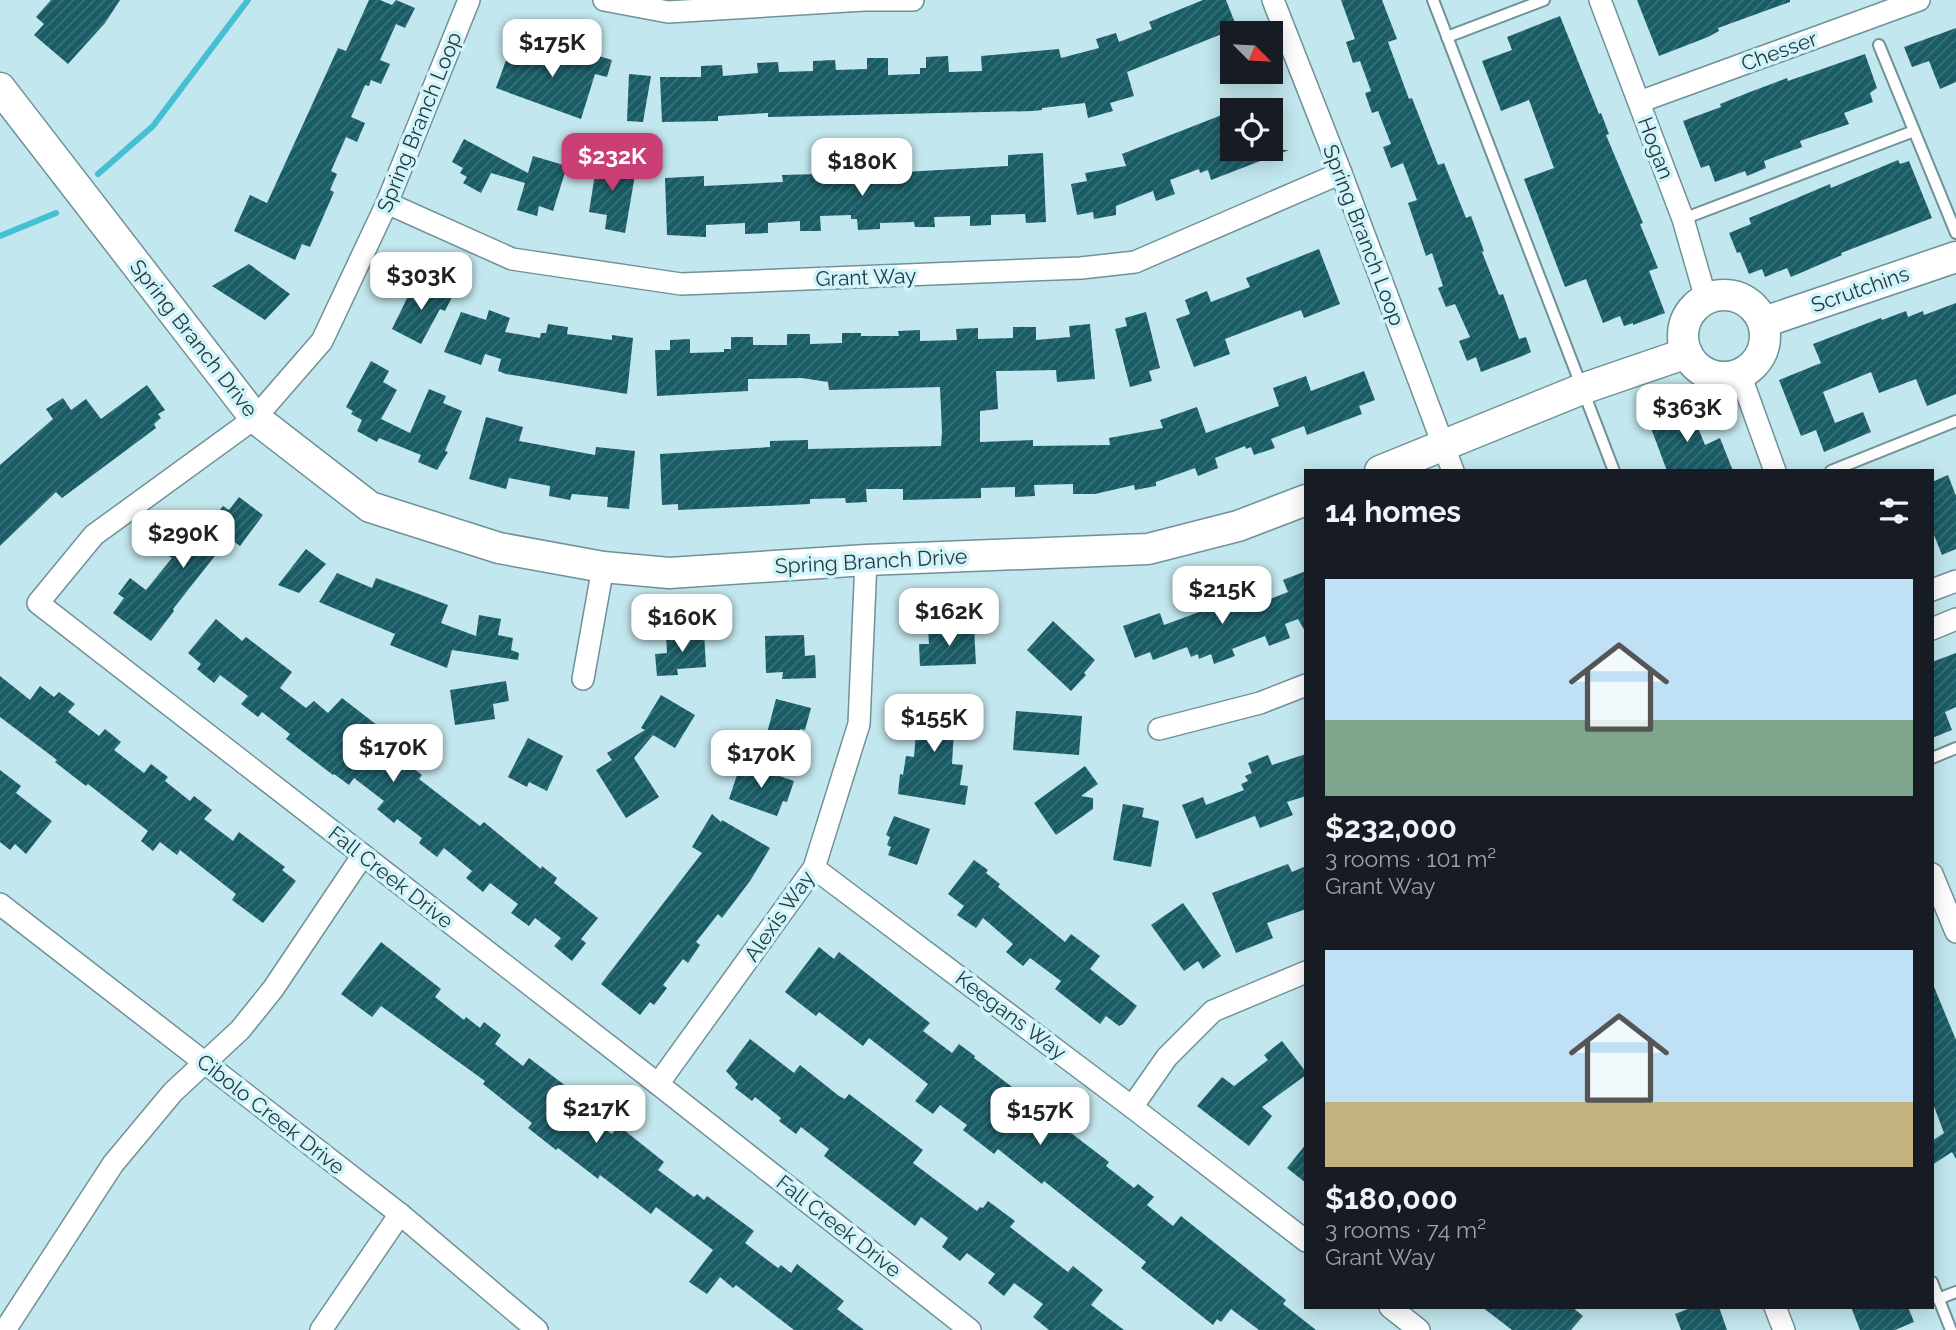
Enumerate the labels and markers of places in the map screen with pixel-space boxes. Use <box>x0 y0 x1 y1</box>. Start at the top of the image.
pin: $175K <box>503 20 601 79</box>
pin: $232K <box>563 134 661 193</box>
pin: $180K <box>813 138 911 198</box>
pin: $303K <box>372 252 470 312</box>
pin: $363K <box>1638 384 1736 444</box>
pin: $290K <box>134 510 232 570</box>
pin: $215K <box>1173 566 1271 626</box>
pin: $162K <box>900 588 998 648</box>
pin: $160K <box>633 594 731 654</box>
pin: $155K <box>885 694 983 754</box>
pin: $170K <box>344 724 442 784</box>
pin: $170K <box>712 730 810 790</box>
pin: $217K <box>547 1086 645 1145</box>
pin: $157K <box>991 1088 1089 1147</box>

